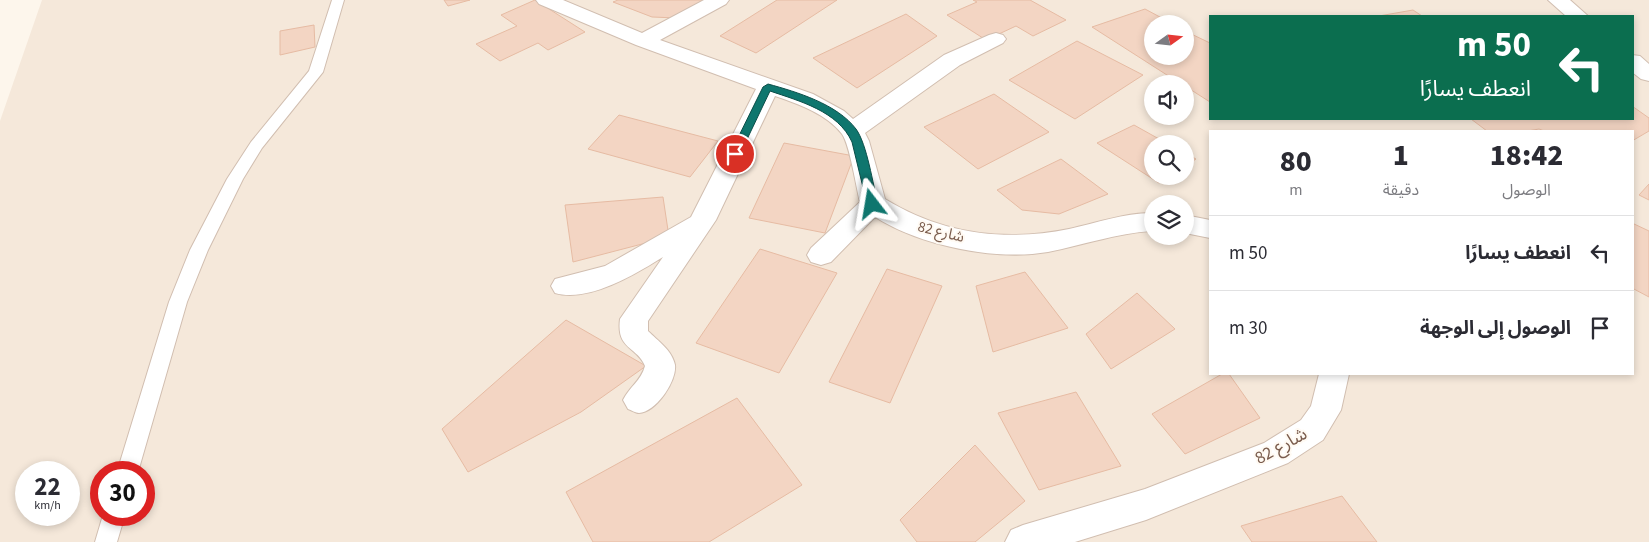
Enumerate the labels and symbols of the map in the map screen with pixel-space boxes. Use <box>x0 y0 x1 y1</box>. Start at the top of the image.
north arrow <box>1144 15 1194 65</box>
pin <box>714 133 756 175</box>
position arrow <box>845 177 897 229</box>
street label: شارع 82 <box>915 216 967 249</box>
street label: شارع 82 <box>1250 421 1312 472</box>
speed limit sign: 30 <box>90 461 155 526</box>

